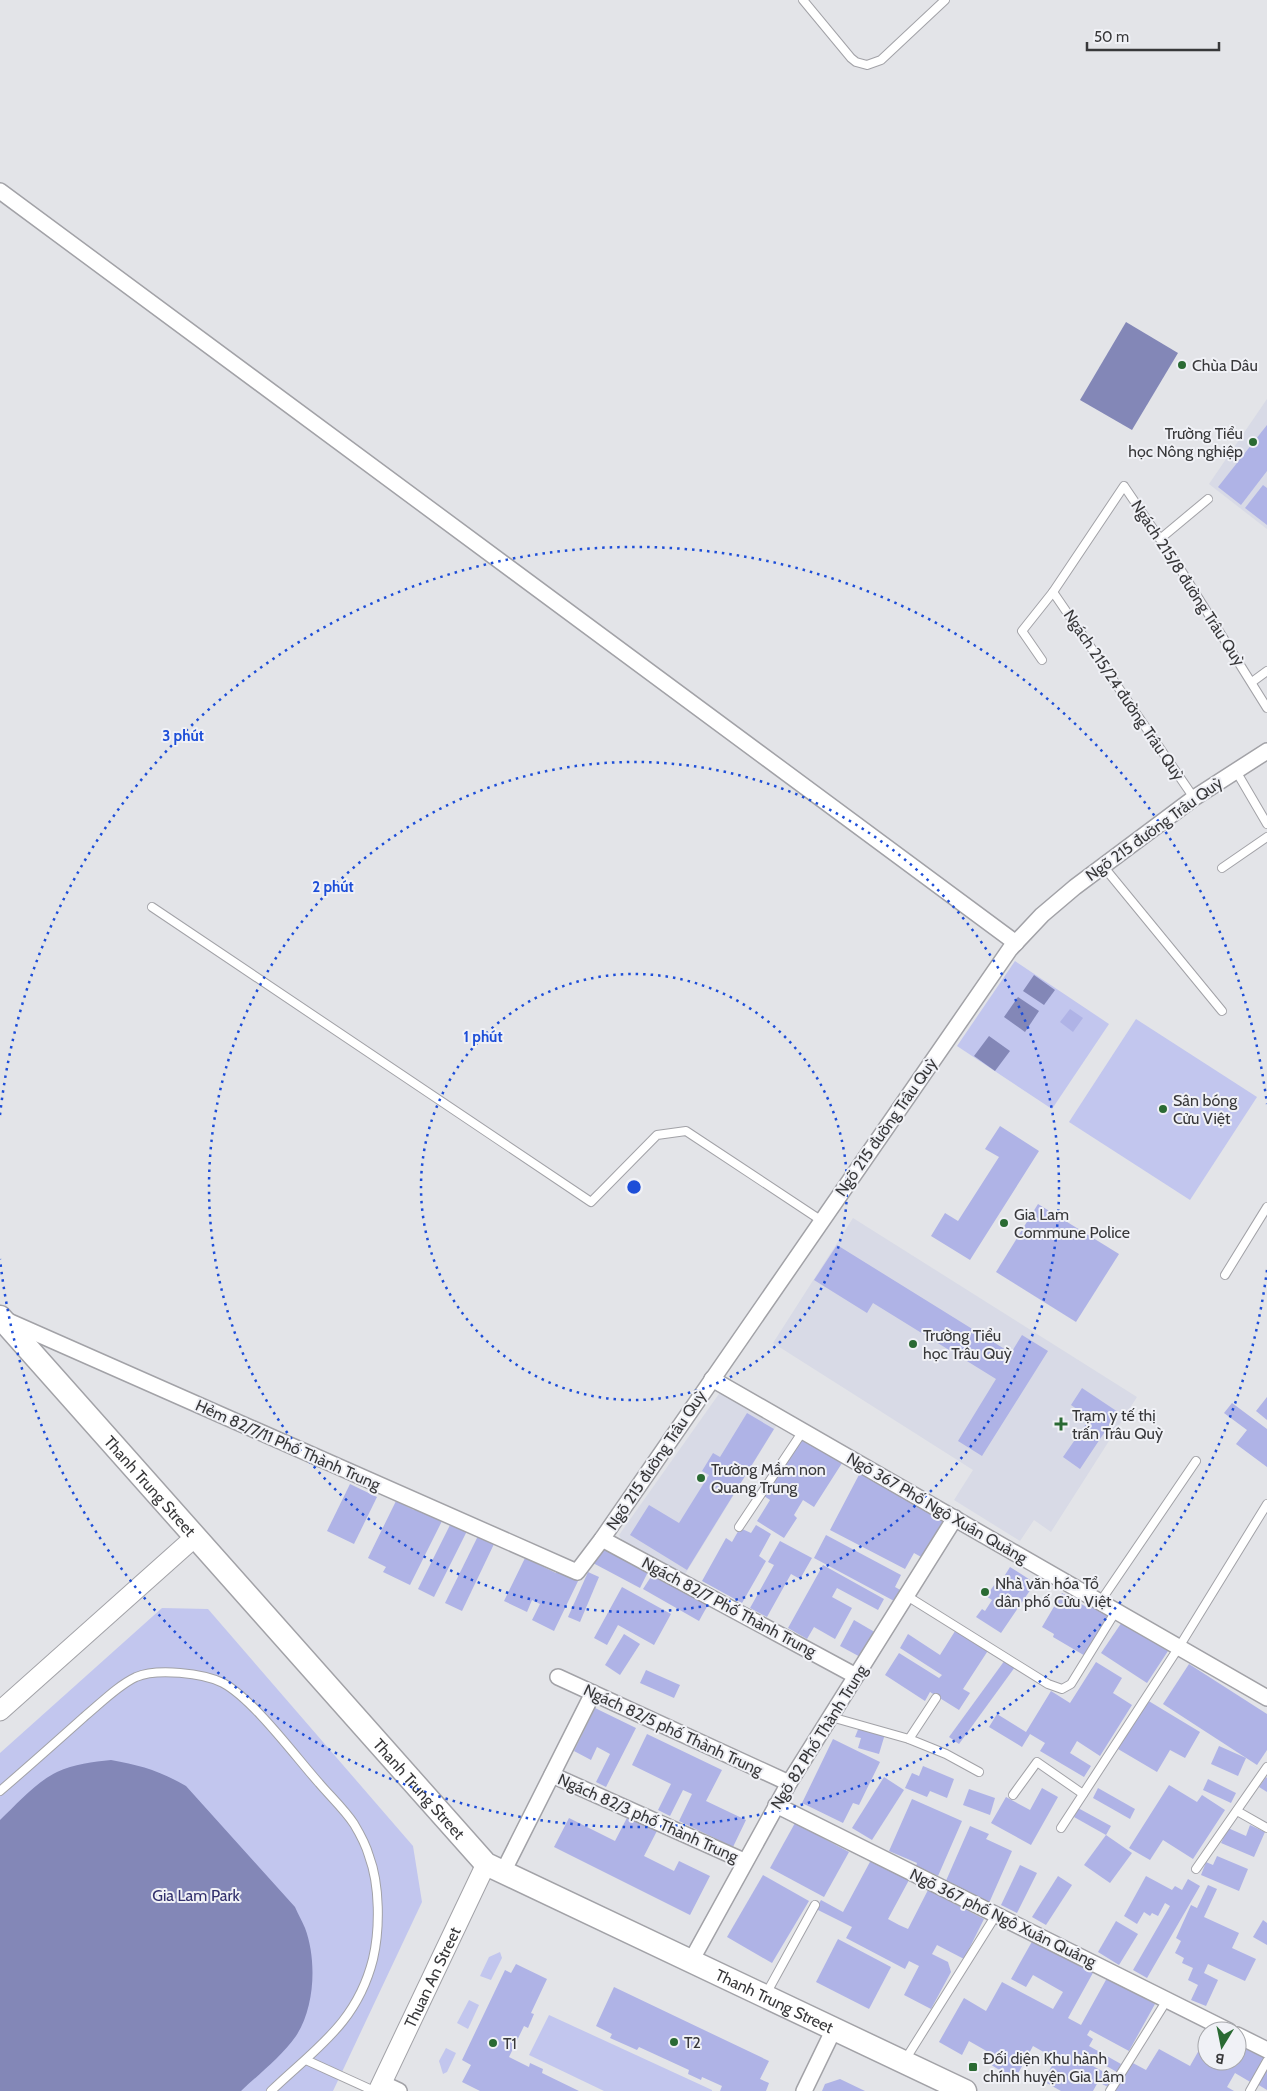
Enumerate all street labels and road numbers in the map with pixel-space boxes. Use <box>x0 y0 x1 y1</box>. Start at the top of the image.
street label: Ngách 215/8 đường Trâu Quỳ <box>1127 497 1249 669</box>
street label: Ngách 215/24 đường Trâu Quỳ <box>1060 606 1188 784</box>
street label: Ngõ 215 đường Trâu Quỳ <box>1082 773 1226 885</box>
street label: Ngõ 215 đường Trâu Quỳ <box>831 1054 941 1200</box>
street label: Ngõ 215 đường Trâu Quỳ <box>602 1387 710 1533</box>
street label: Hẻm 82/7/11 Phố Thành Trung <box>193 1396 384 1495</box>
street label: Thanh Trung Street <box>100 1432 200 1541</box>
street label: Ngõ 367 Phố Ngô Xuân Quảng <box>843 1448 1031 1568</box>
street label: Ngách 82/7 Phố Thành Trung <box>639 1553 820 1662</box>
street label: Ngõ 82 Phố Thành Trung <box>767 1660 872 1813</box>
street label: Ngách 82/5 phố Thành Trung <box>581 1680 766 1780</box>
street label: Thanh Trung Street <box>369 1734 469 1843</box>
street label: Ngách 82/3 phố Thành Trung <box>555 1770 742 1867</box>
street label: Ngõ 367 phố Ngô Xuân Quảng <box>907 1865 1100 1972</box>
street label: Thuan An Street <box>400 1923 464 2031</box>
street label: Thanh Trung Street <box>712 1965 837 2037</box>

